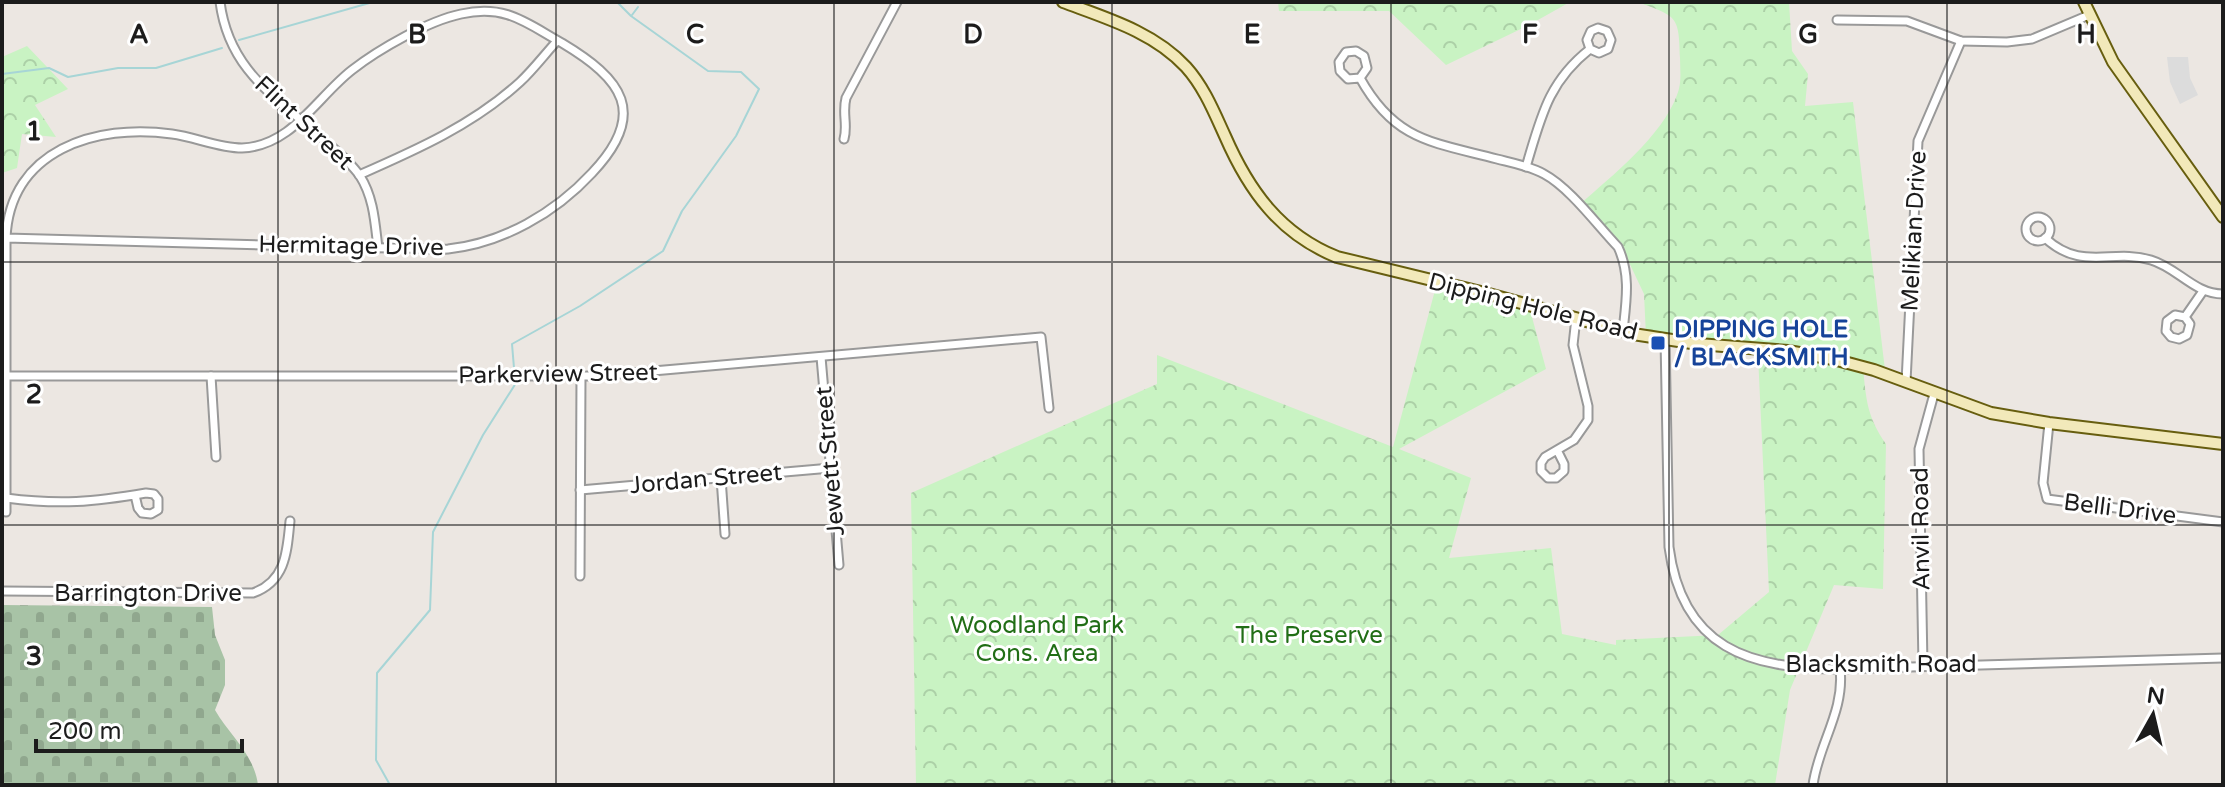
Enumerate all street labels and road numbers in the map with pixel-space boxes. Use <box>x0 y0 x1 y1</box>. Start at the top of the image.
street label: Flint Street <box>249 70 359 176</box>
street label: Melikian Drive <box>1895 150 1933 312</box>
street label: Hermitage Drive <box>258 230 444 262</box>
street label: Dipping Hole Road <box>1425 267 1641 347</box>
street label: Parkerview Street <box>458 358 658 390</box>
street label: Jewett Street <box>809 385 851 537</box>
street label: Jordan Street <box>629 458 783 500</box>
street label: Anvil Road <box>1905 467 1937 591</box>
street label: Belli Drive <box>2062 488 2178 530</box>
street label: Barrington Drive <box>54 579 242 608</box>
street label: Blacksmith Road <box>1785 650 1977 679</box>

